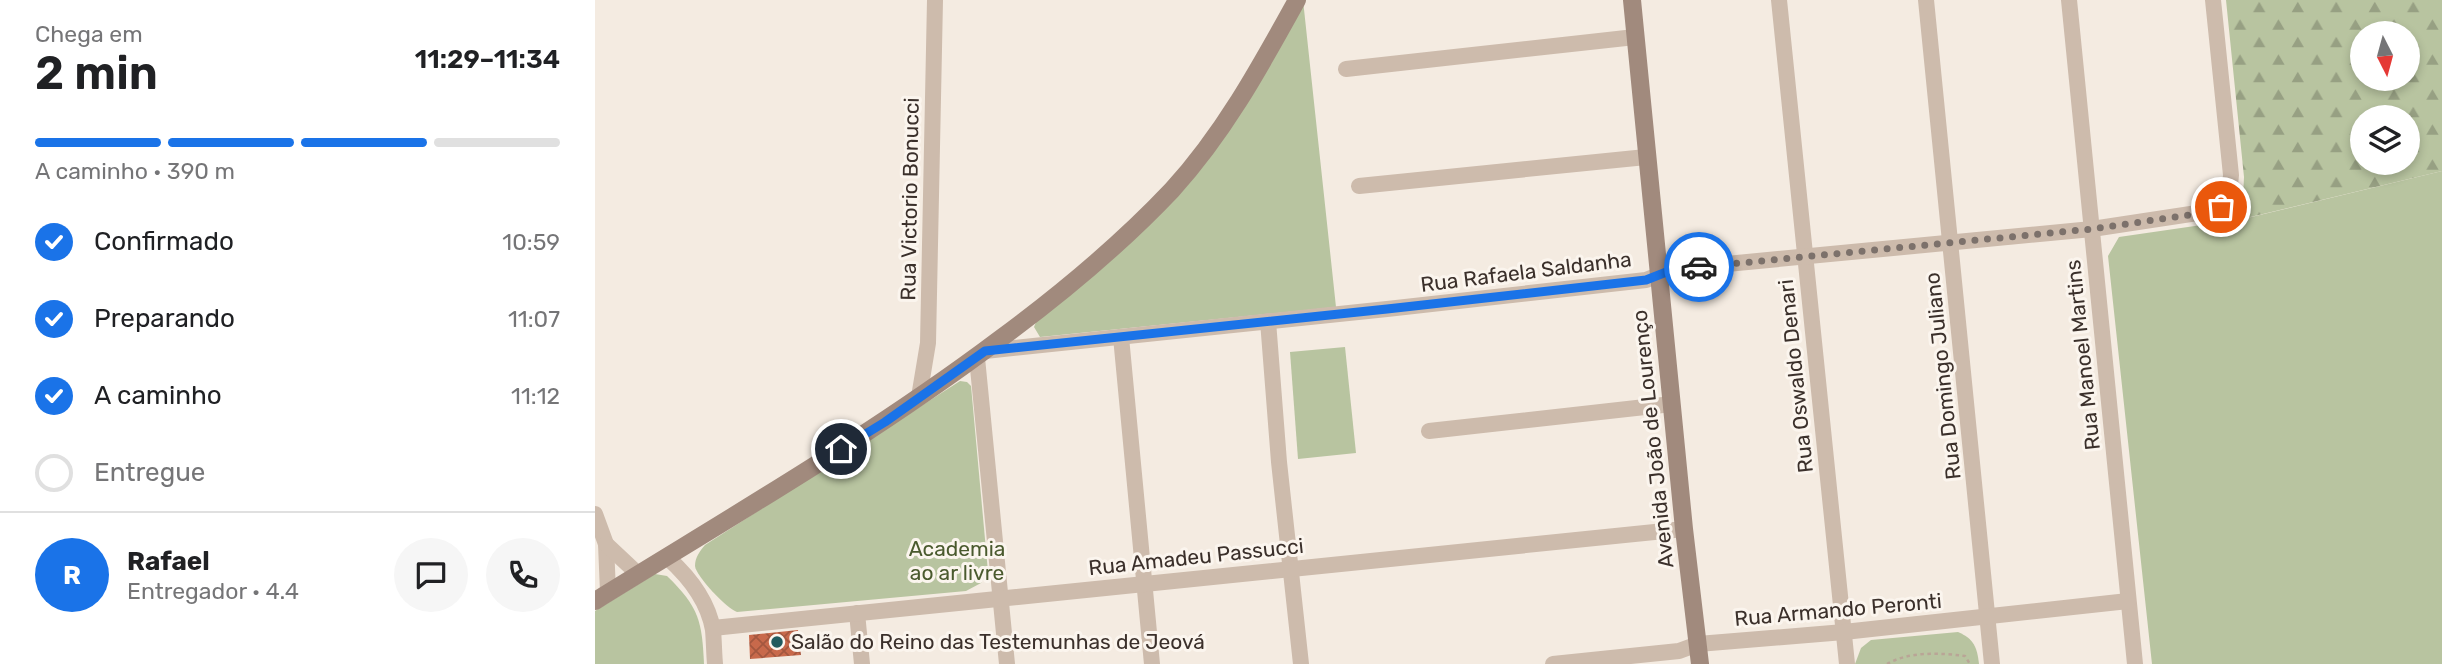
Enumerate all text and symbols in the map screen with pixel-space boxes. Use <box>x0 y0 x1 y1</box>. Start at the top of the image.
text: Chega em <box>35 20 143 48</box>
north arrow <box>2350 21 2420 91</box>
map controls <box>2350 21 2420 175</box>
text: 11:29–11:34 <box>415 44 560 75</box>
text: 2 min <box>35 46 158 101</box>
street label: Rua Victorio Bonucci <box>895 97 924 301</box>
button: layers <box>2350 105 2420 175</box>
text: A caminho · 390 m <box>35 157 235 185</box>
pin <box>2191 177 2251 237</box>
icon: bag <box>2202 188 2240 226</box>
icon: check <box>35 223 73 261</box>
text: Confirmado <box>94 226 234 257</box>
text: 10:59 <box>502 228 560 256</box>
courier <box>1664 232 1734 302</box>
street label: Rua Rafaela Saldanha <box>1419 246 1633 297</box>
icon: car <box>1680 248 1718 286</box>
street label: Rua Manoel Martins <box>2060 259 2105 451</box>
street label: Rua Domingo Juliano <box>1919 271 1966 481</box>
street label: Rua Oswaldo Denari <box>1773 278 1818 474</box>
icon: check <box>35 300 73 338</box>
text: Preparando <box>94 303 235 334</box>
text: 11:07 <box>508 305 560 333</box>
street label: Avenida João de Lourenço <box>1627 309 1678 569</box>
icon: check <box>35 377 73 415</box>
text: A caminho <box>94 380 222 411</box>
text: 11:12 <box>511 382 560 410</box>
pin <box>811 419 871 479</box>
icon: home <box>822 430 860 468</box>
text: Entregue <box>94 457 205 488</box>
street label: Rua Amadeu Passucci <box>1087 533 1305 580</box>
park label: Academia ao ar livre <box>909 536 1005 585</box>
button: chat <box>394 538 468 612</box>
button: phone <box>486 538 560 612</box>
text: Rafael <box>127 546 210 577</box>
text: R <box>63 560 81 591</box>
text: Entregador · 4.4 <box>127 577 299 605</box>
street label: Rua Armando Peronti <box>1733 588 1943 631</box>
place label: Salão do Reino das Testemunhas de Jeová <box>791 629 1205 654</box>
marker: Salão do Reino das Testemunhas de Jeová <box>769 634 785 650</box>

